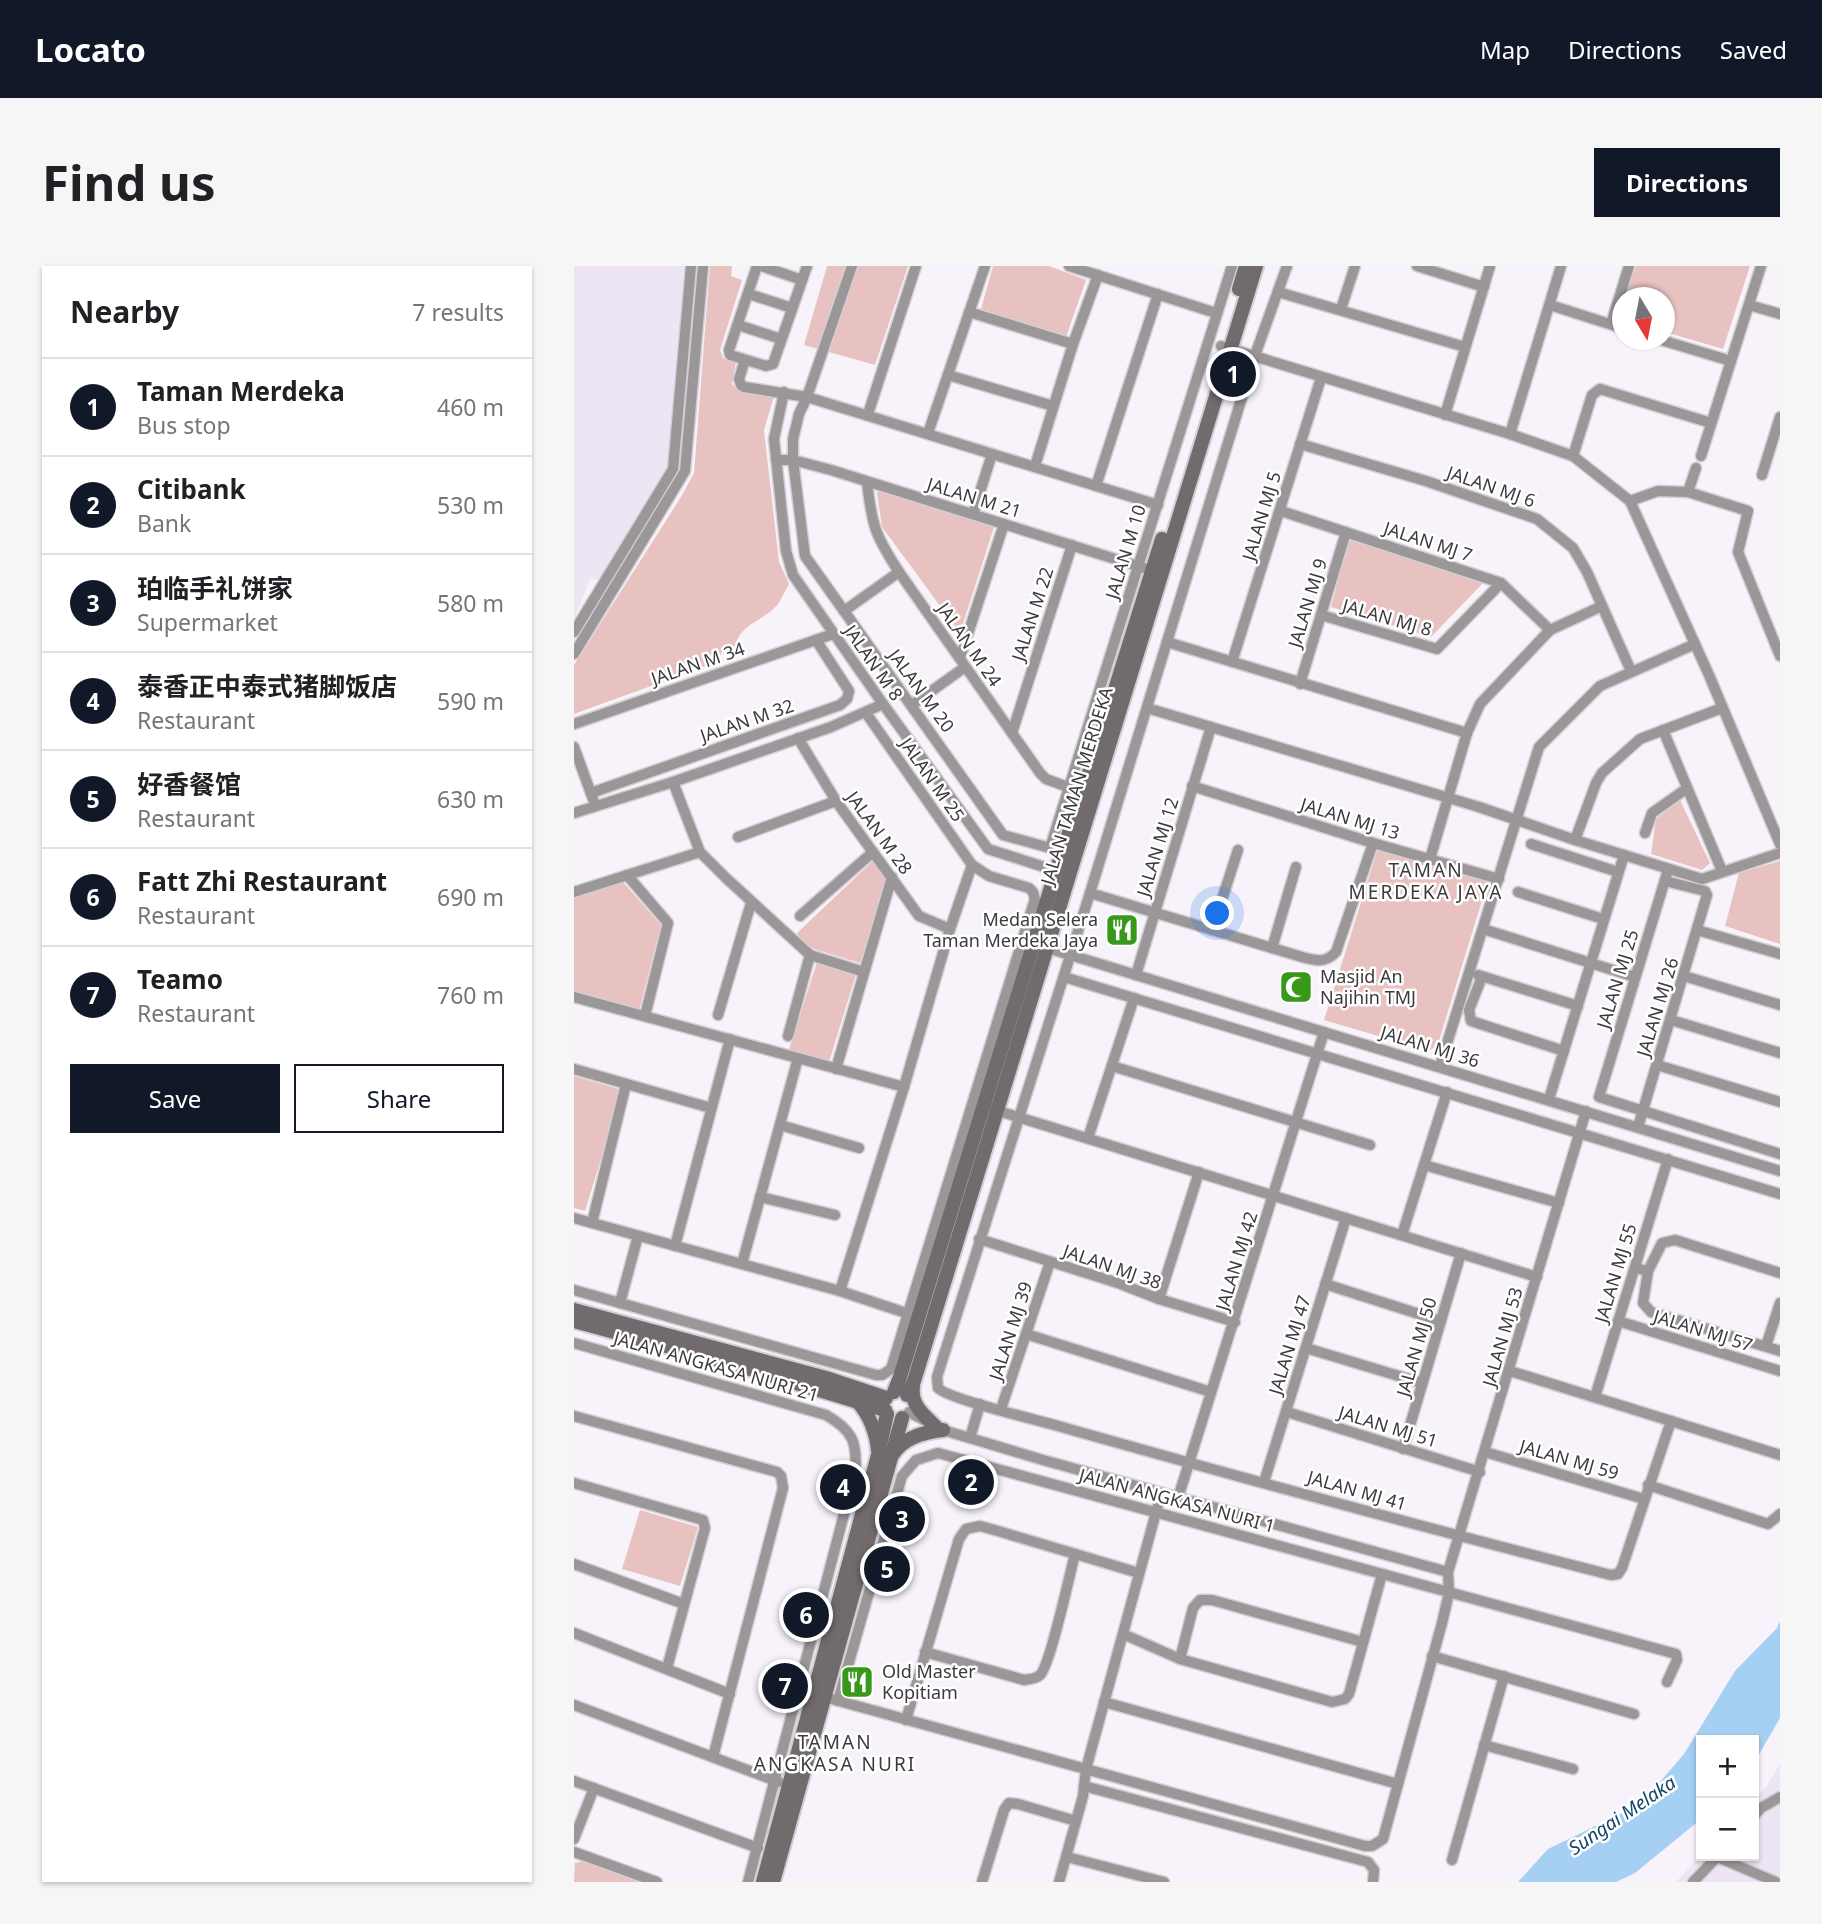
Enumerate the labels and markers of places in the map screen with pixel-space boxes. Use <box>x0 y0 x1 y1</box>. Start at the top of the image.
pin: 1 <box>1210 348 1256 400</box>
place label: Medan Selera Taman Merdeka Jaya <box>923 907 1098 952</box>
restaurant icon: Medan Selera Taman Merdeka Jaya <box>1103 911 1141 949</box>
place label: Masjid An Najihin TMJ <box>1320 964 1416 1009</box>
mosque icon: Masjid An Najihin TMJ <box>1277 968 1315 1006</box>
pin: 2 <box>948 1456 994 1508</box>
pin: 4 <box>820 1461 866 1513</box>
pin: 3 <box>879 1493 925 1545</box>
pin: 5 <box>864 1543 910 1595</box>
pin: 6 <box>783 1589 829 1641</box>
place label: Old Master Kopitiam <box>882 1659 976 1704</box>
pin: 7 <box>762 1660 808 1712</box>
restaurant icon: Old Master Kopitiam <box>838 1663 876 1701</box>

